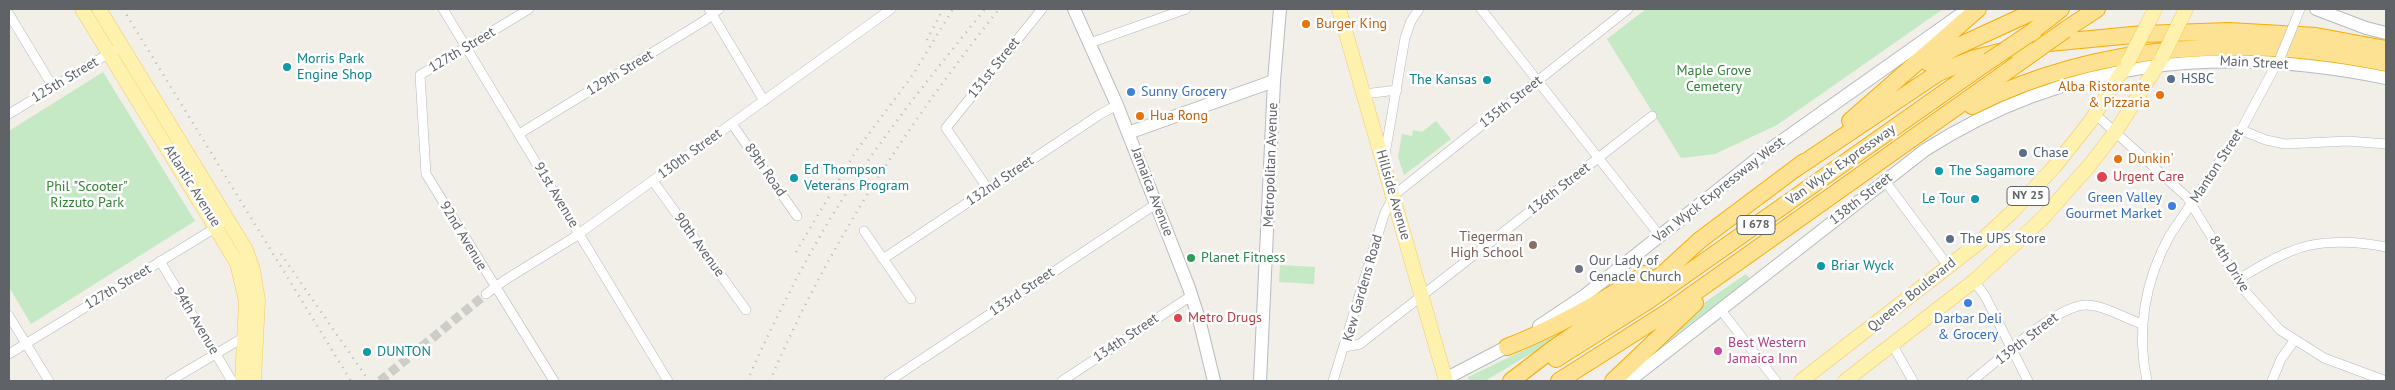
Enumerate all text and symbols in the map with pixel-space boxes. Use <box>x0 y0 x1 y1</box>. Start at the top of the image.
place label: Burger King <box>1316 16 1387 32</box>
marker: Burger King <box>1300 18 1312 30</box>
street label: 127th Street <box>426 24 498 76</box>
street label: 131st Street <box>964 34 1024 102</box>
street label: 129th Street <box>584 47 656 99</box>
place label: Morris Park Engine Shop <box>297 51 372 84</box>
street label: Main Street <box>2219 53 2289 73</box>
street label: 125th Street <box>29 54 101 106</box>
marker: Morris Park Engine Shop <box>281 61 293 73</box>
park label: Maple Grove Cemetery <box>1677 63 1751 95</box>
place label: HSBC <box>2181 71 2214 87</box>
place label: The Kansas <box>1409 72 1477 88</box>
street label: 135th Street <box>1476 72 1546 132</box>
marker: HSBC <box>2165 73 2177 85</box>
marker: The Kansas <box>1481 74 1493 86</box>
place label: Alba Ristorante & Pizzaria <box>2058 79 2150 111</box>
place label: Sunny Grocery <box>1141 84 1227 100</box>
marker: Sunny Grocery <box>1125 86 1137 98</box>
marker: Alba Ristorante & Pizzaria <box>2154 89 2166 101</box>
street label: Metropolitan Avenue <box>1260 102 1282 228</box>
place label: Hua Rong <box>1150 108 1208 124</box>
marker: Hua Rong <box>1134 110 1146 122</box>
street label: Van Wyck Expressway <box>1783 121 1899 209</box>
street label: 130th Street <box>655 125 725 183</box>
street label: Manton Street <box>2187 126 2247 206</box>
street label: Van Wyck Expressway West <box>1650 133 1788 247</box>
street label: 89th Road <box>741 140 789 200</box>
street label: Atlantic Avenue <box>160 142 224 230</box>
street label: Jamaica Avenue <box>1127 145 1177 239</box>
place label: Chase <box>2033 145 2069 161</box>
marker: Chase <box>2017 147 2029 159</box>
street label: Hillside Avenue <box>1372 148 1414 242</box>
place label: Dunkin' <box>2128 151 2174 167</box>
street label: 132nd Street <box>963 152 1037 210</box>
marker: Dunkin' <box>2112 153 2124 165</box>
street label: 91st Avenue <box>530 159 582 231</box>
street label: 136th Street <box>1524 159 1594 219</box>
place label: Ed Thompson Veterans Program <box>804 162 909 194</box>
place label: The Sagamore <box>1949 163 2035 179</box>
marker: The Sagamore <box>1933 165 1945 177</box>
street label: 138th Street <box>1826 169 1896 229</box>
place label: Urgent Care <box>2113 169 2184 185</box>
marker: Urgent Care <box>2095 170 2109 184</box>
marker: Ed Thompson Veterans Program <box>788 172 800 184</box>
park label: Phil "Scooter" Rizzuto Park <box>46 179 128 212</box>
road number: NY 25 <box>2007 187 2049 206</box>
place label: Green Valley Gourmet Market <box>2065 190 2162 222</box>
place label: Le Tour <box>1922 191 1965 207</box>
marker: Le Tour <box>1969 193 1981 205</box>
street label: 92nd Avenue <box>436 198 490 274</box>
marker: Green Valley Gourmet Market <box>2166 200 2178 212</box>
street label: 90th Avenue <box>670 210 728 280</box>
road number: I 678 <box>1737 216 1775 234</box>
place label: Tiegerman High School <box>1450 229 1523 262</box>
place label: The UPS Store <box>1960 231 2046 247</box>
street label: Kew Gardens Road <box>1340 232 1386 344</box>
marker: The UPS Store <box>1944 233 1956 245</box>
street label: 84th Drive <box>2205 233 2253 295</box>
marker: Tiegerman High School <box>1527 239 1539 251</box>
place label: Planet Fitness <box>1201 250 1285 266</box>
marker: Planet Fitness <box>1185 252 1197 264</box>
place label: Our Lady of Cenacle Church <box>1589 253 1681 286</box>
street label: Queens Boulevard <box>1865 254 1959 336</box>
place label: Briar Wyck <box>1831 258 1894 274</box>
marker: Briar Wyck <box>1815 260 1827 272</box>
street label: 127th Street <box>82 261 154 313</box>
marker: Our Lady of Cenacle Church <box>1573 263 1585 275</box>
street label: 133rd Street <box>986 264 1058 320</box>
street label: 94th Avenue <box>169 284 223 358</box>
marker: Darbar Deli & Grocery <box>1962 297 1974 309</box>
street label: 139th Street <box>1992 309 2062 369</box>
street label: 134th Street <box>1090 310 1162 366</box>
place label: Metro Drugs <box>1188 310 1262 326</box>
place label: Darbar Deli & Grocery <box>1934 311 2002 344</box>
marker: Metro Drugs <box>1172 312 1184 324</box>
place label: Best Western Jamaica Inn <box>1728 335 1806 368</box>
place label: DUNTON <box>377 344 431 360</box>
marker: Best Western Jamaica Inn <box>1712 345 1724 357</box>
marker: DUNTON <box>361 346 373 358</box>

